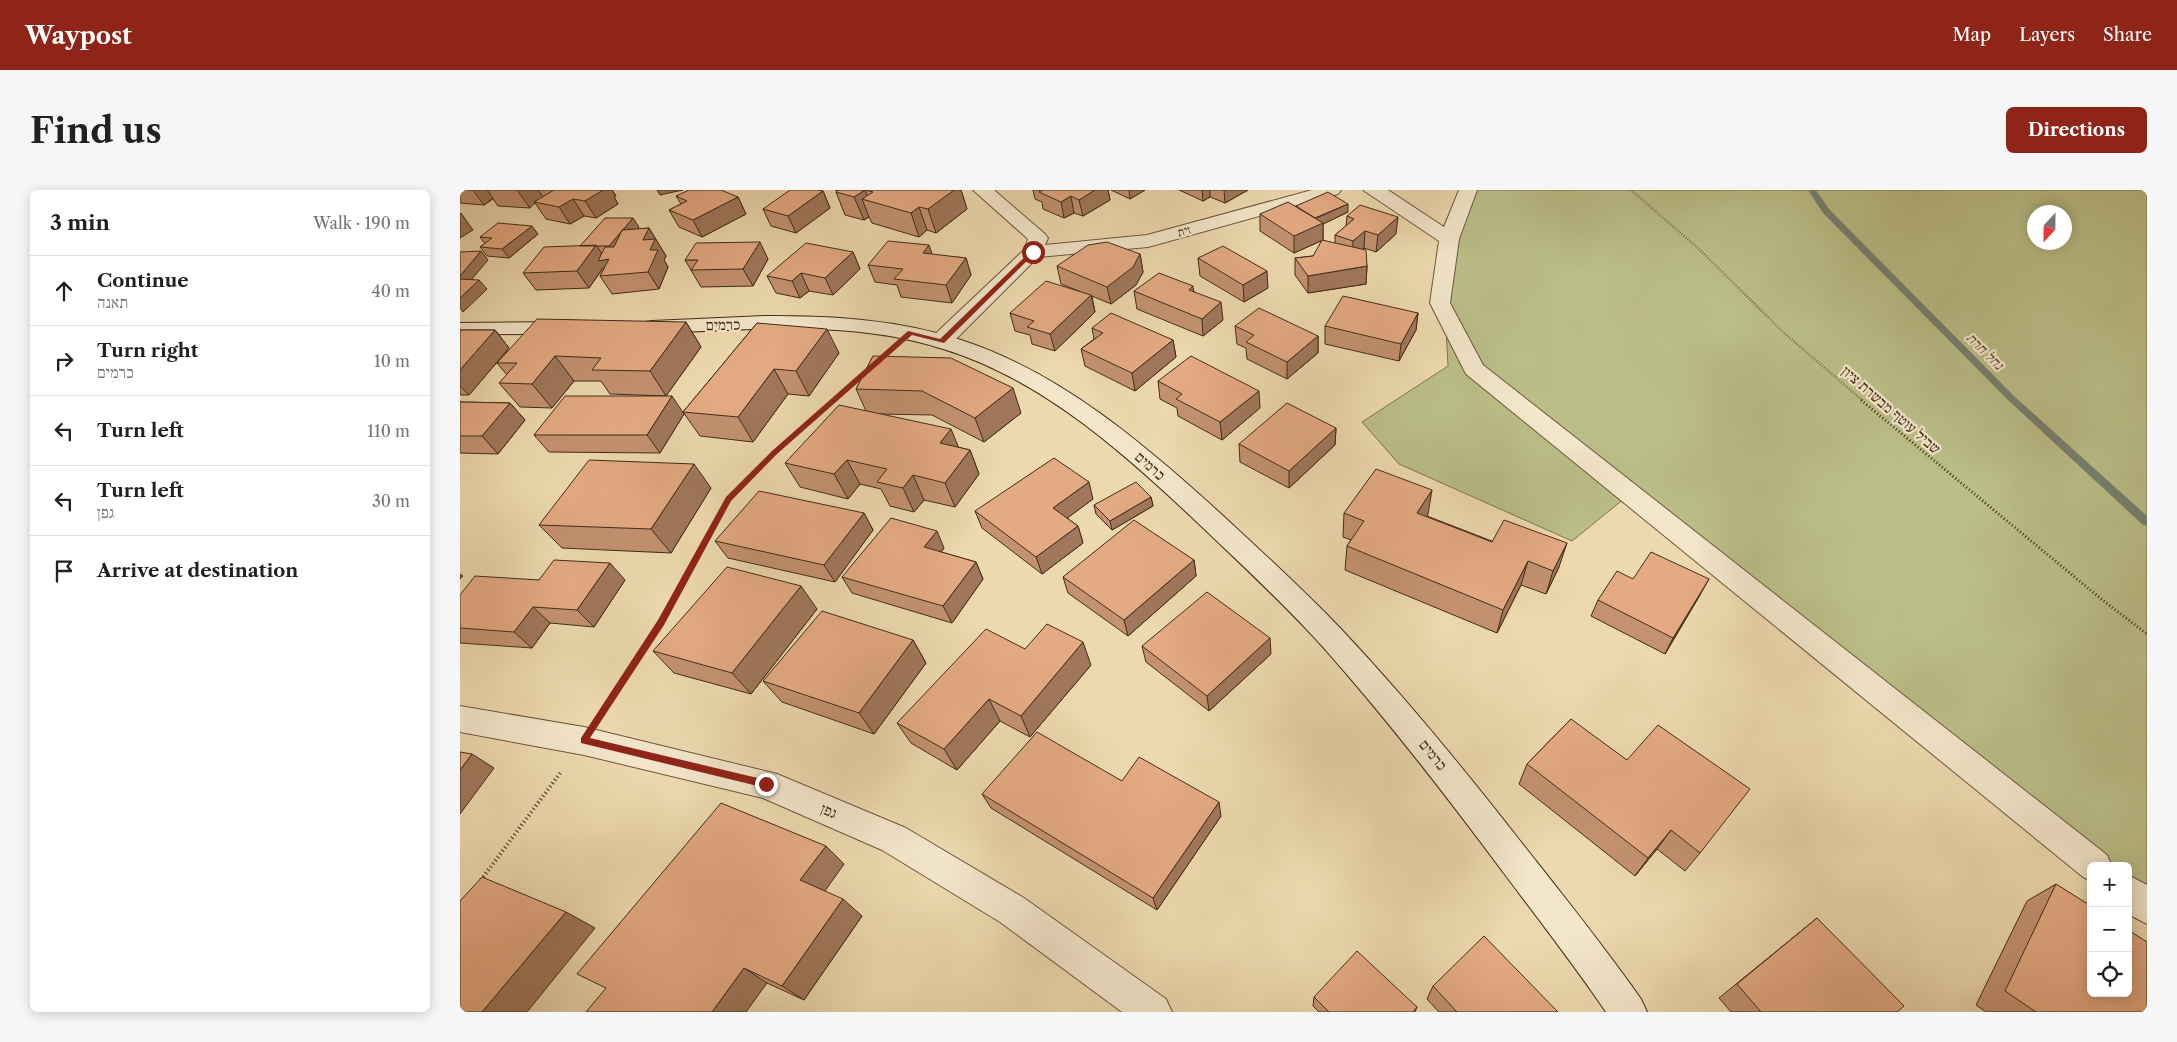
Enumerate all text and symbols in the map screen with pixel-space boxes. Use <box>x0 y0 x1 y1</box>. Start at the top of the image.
text: Waypost <box>25 21 132 50</box>
text: Map <box>1953 24 1991 46</box>
text: Layers <box>2019 24 2075 46</box>
text: Share <box>2103 24 2152 46</box>
button: Directions <box>2006 107 2147 153</box>
text: Find us <box>30 109 162 152</box>
north arrow <box>2027 205 2072 250</box>
text: 3 min <box>50 210 110 235</box>
text: Walk · 190 m <box>313 213 410 233</box>
street label: זית <box>1176 222 1192 240</box>
route start <box>1022 241 1045 264</box>
text: Continue <box>97 269 189 292</box>
icon: ahead <box>50 277 78 305</box>
text: 40 m <box>371 281 410 301</box>
text: תאנה <box>97 292 128 312</box>
street label: כרמים <box>706 315 740 334</box>
water label: נחל חרת <box>1963 329 2008 374</box>
text: Turn right <box>97 339 198 362</box>
icon: right <box>50 347 78 375</box>
text: 10 m <box>374 351 410 371</box>
street label: שביל עוטף מבשרת ציון <box>1838 361 1945 458</box>
text: כרמים <box>97 362 134 382</box>
icon: left <box>50 417 78 445</box>
text: Turn left <box>97 419 184 442</box>
text: 110 m <box>367 421 410 441</box>
street label: כרמים <box>1131 447 1170 484</box>
text: Turn left <box>97 479 184 502</box>
icon: left <box>50 487 78 515</box>
text: 30 m <box>372 491 410 511</box>
text: גפן <box>97 502 114 522</box>
icon: arrive <box>50 557 78 585</box>
text: Arrive at destination <box>97 559 298 582</box>
street label: כרמים <box>1415 735 1452 774</box>
route end <box>755 773 778 796</box>
street label: גפן <box>818 799 840 822</box>
map controls <box>2087 862 2132 997</box>
button: + <box>2087 862 2132 907</box>
button: − <box>2087 907 2132 952</box>
button: locate <box>2087 952 2132 997</box>

